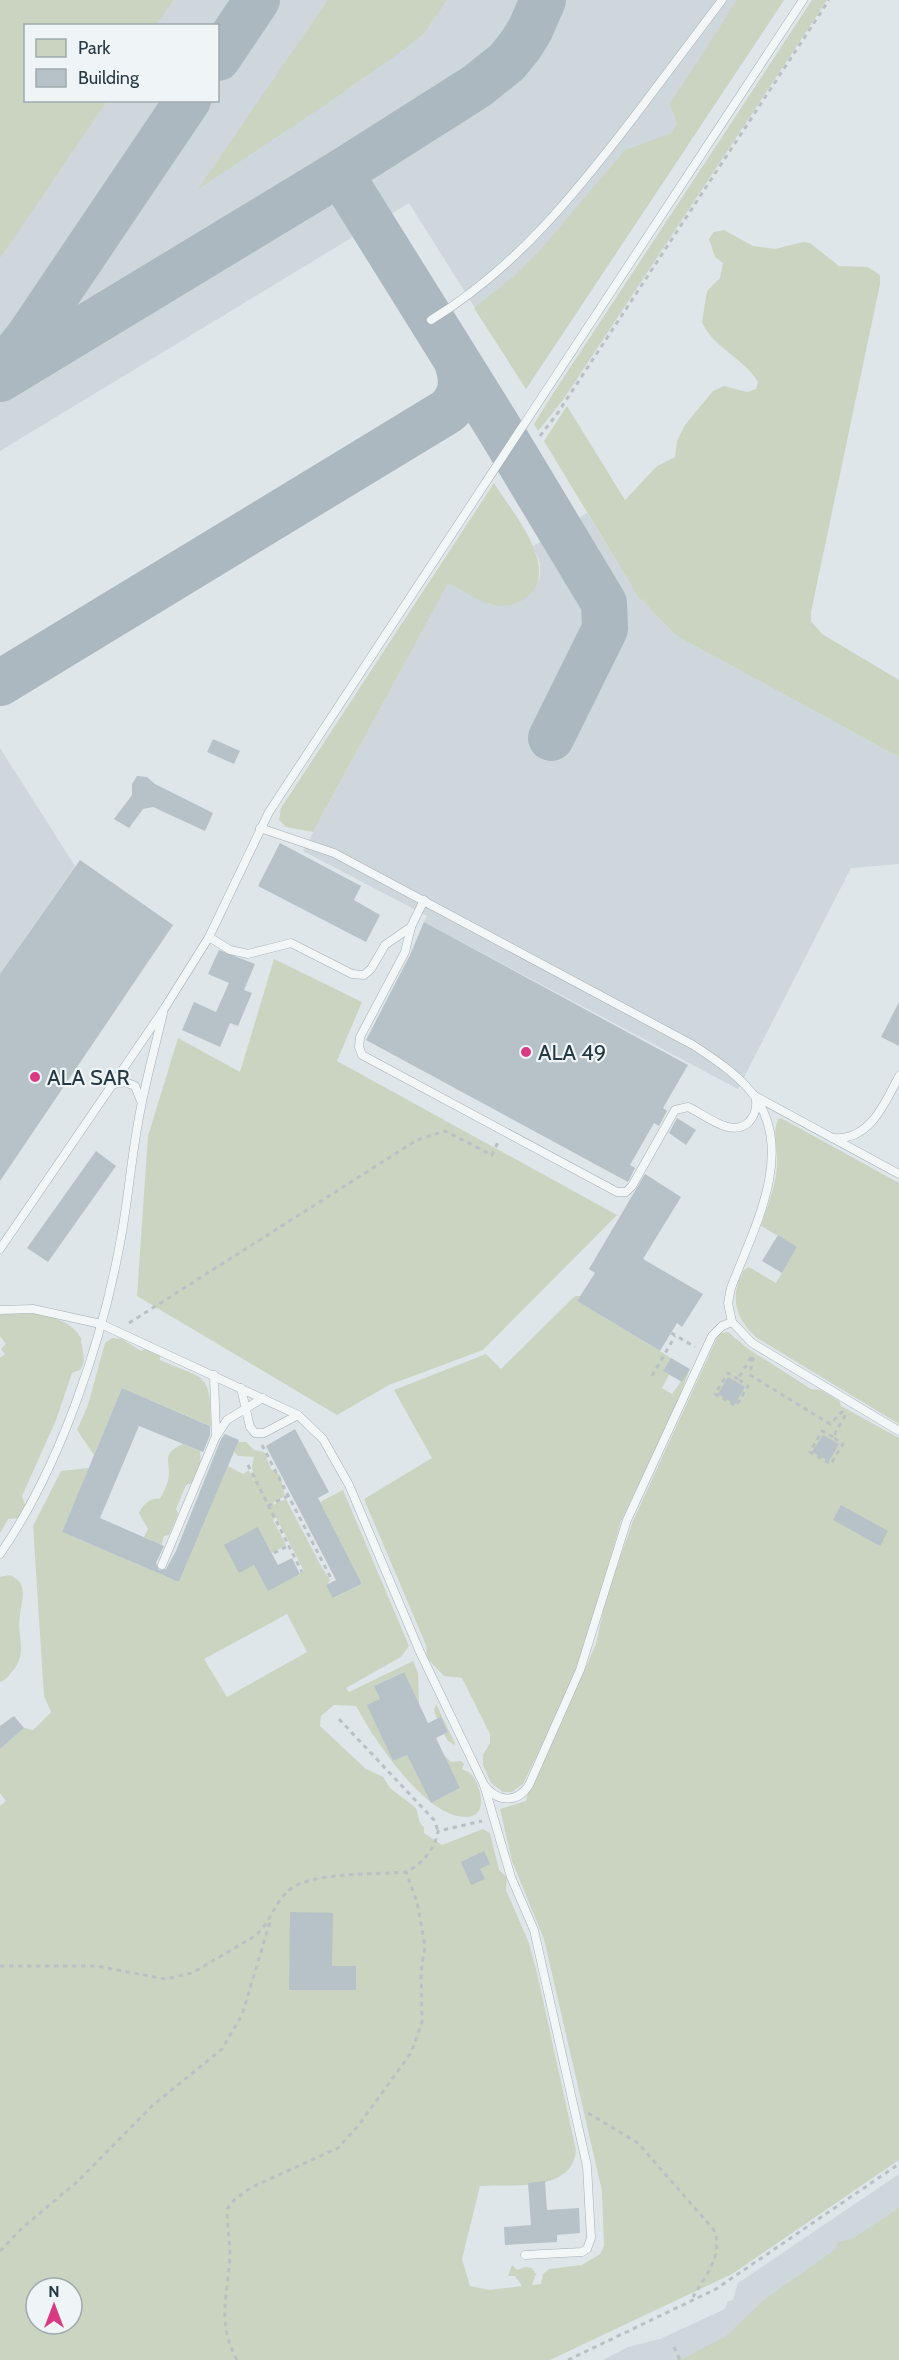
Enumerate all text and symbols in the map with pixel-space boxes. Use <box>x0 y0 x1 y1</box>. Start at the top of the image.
legend <box>24 24 219 102</box>
text: Park <box>78 37 111 59</box>
text: Building <box>78 67 140 89</box>
place label: ALA 49 <box>538 1039 606 1066</box>
marker: ALA 49 <box>519 1045 533 1059</box>
place label: ALA SAR <box>47 1064 130 1091</box>
marker: ALA SAR <box>28 1070 42 1084</box>
north arrow <box>24 2276 84 2336</box>
text: N <box>48 2282 60 2301</box>

